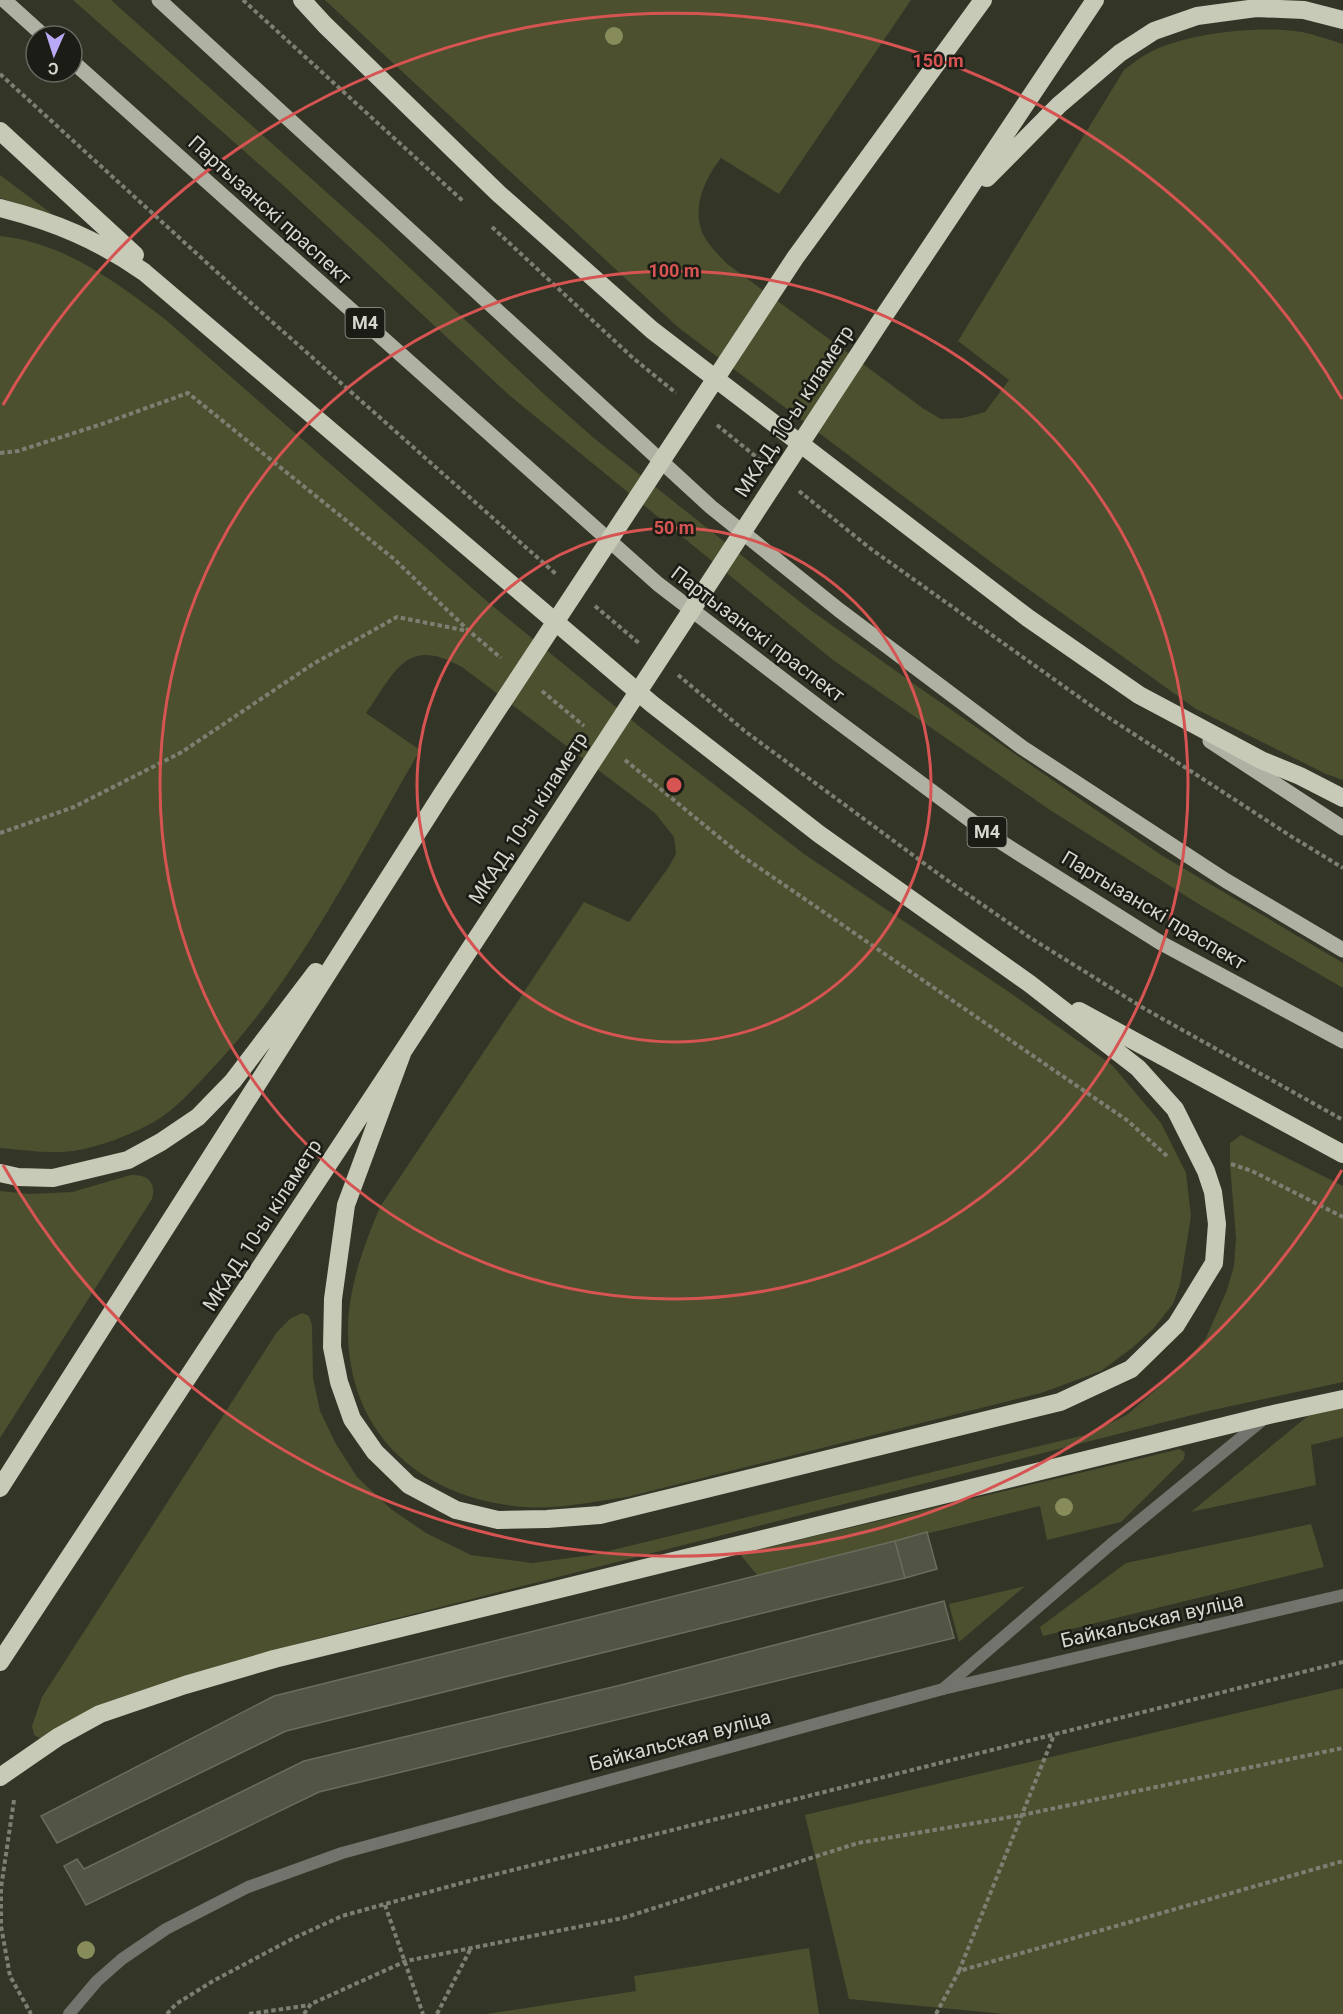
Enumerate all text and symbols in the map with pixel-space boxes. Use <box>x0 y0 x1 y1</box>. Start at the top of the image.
north arrow <box>24 24 84 84</box>
text: 150 m <box>912 50 964 71</box>
text: С <box>48 59 59 78</box>
street label: Партызанскі праспект <box>184 130 357 290</box>
text: 100 m <box>648 260 700 281</box>
road number: М4 <box>346 308 385 338</box>
street label: МКАД, 10-ы кіламетр <box>729 320 859 502</box>
text: 50 m <box>654 517 694 538</box>
street label: Партызанскі праспект <box>666 561 850 707</box>
street label: МКАД, 10-ы кіламетр <box>463 727 593 909</box>
centre of rings <box>664 775 684 795</box>
road number: М4 <box>968 817 1006 847</box>
street label: Партызанскі праспект <box>1057 845 1251 975</box>
street label: МКАД, 10-ы кіламетр <box>197 1134 327 1316</box>
street label: Байкальская вуліца <box>1058 1587 1246 1653</box>
street label: Байкальская вуліца <box>587 1704 773 1776</box>

